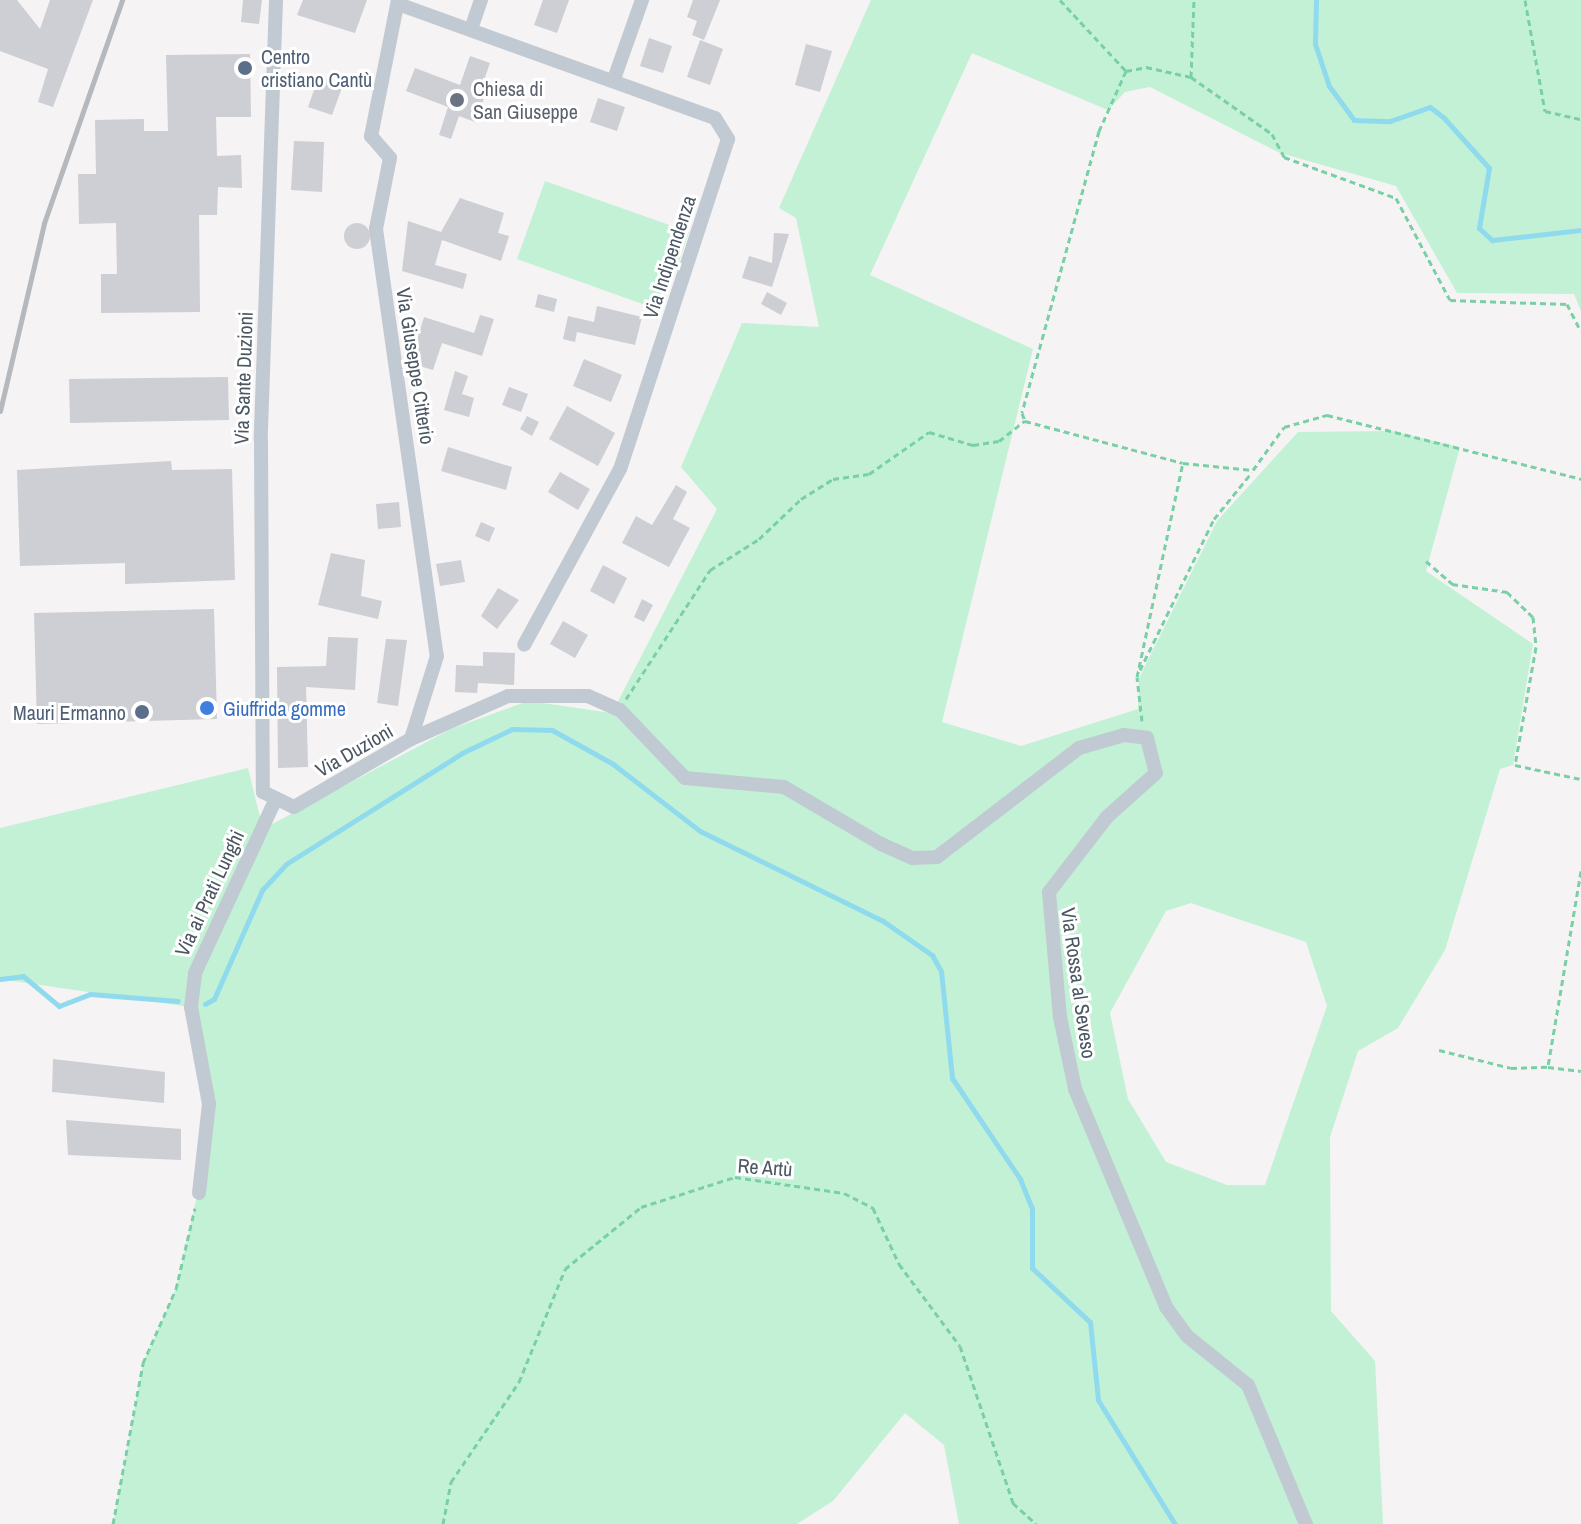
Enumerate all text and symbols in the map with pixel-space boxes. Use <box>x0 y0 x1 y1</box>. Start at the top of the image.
place label: Centro cristiano Cantù <box>261 44 372 91</box>
marker: Centro cristiano Cantù <box>236 59 254 77</box>
place label: Chiesa di San Giuseppe <box>473 76 578 123</box>
marker: Chiesa di San Giuseppe <box>448 91 466 109</box>
street label: Via Indipendenza <box>638 192 700 322</box>
street label: Via Giuseppe Citterio <box>392 286 440 446</box>
street label: Via Sante Duzioni <box>229 311 257 445</box>
place label: Giuffrida gomme <box>223 696 346 720</box>
marker: Giuffrida gomme <box>198 699 216 717</box>
place label: Mauri Ermanno <box>13 700 126 724</box>
marker: Mauri Ermanno <box>133 703 151 721</box>
street label: Via Duzioni <box>311 718 397 782</box>
street label: Via ai Prati Lunghi <box>169 826 249 960</box>
street label: Via Rossa al Seveso <box>1057 906 1101 1060</box>
street label: Re Artù <box>736 1153 794 1181</box>

